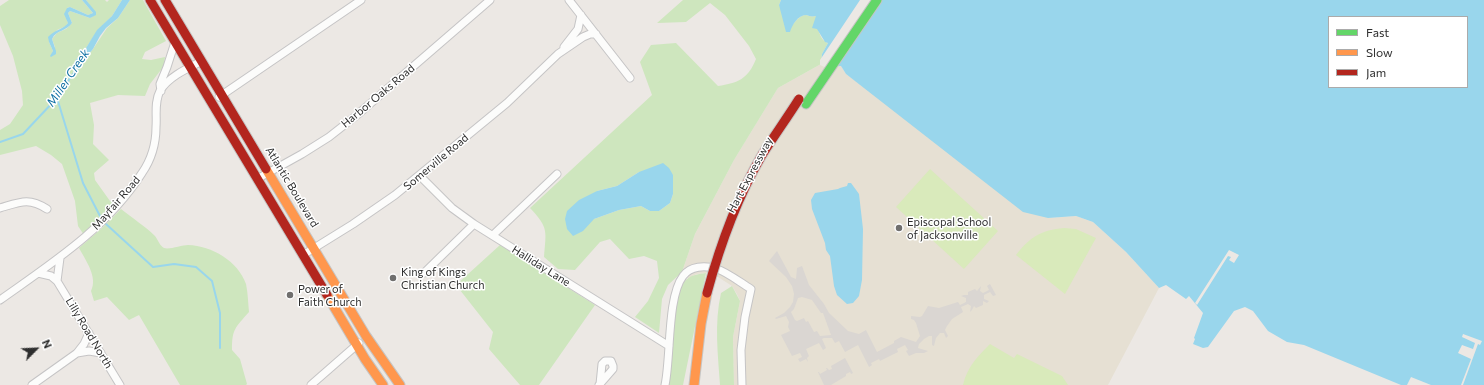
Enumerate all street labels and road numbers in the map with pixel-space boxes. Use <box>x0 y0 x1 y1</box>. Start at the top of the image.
street label: Harbor Oaks Road <box>339 62 417 130</box>
street label: Somerville Road <box>401 131 471 193</box>
street label: Hart Expressway <box>725 135 775 215</box>
street label: Atlantic Boulevard <box>263 144 321 230</box>
street label: Mayfair Road <box>89 173 143 233</box>
street label: Halliday Lane <box>509 243 573 289</box>
street label: Lilly Road North <box>63 295 115 371</box>

